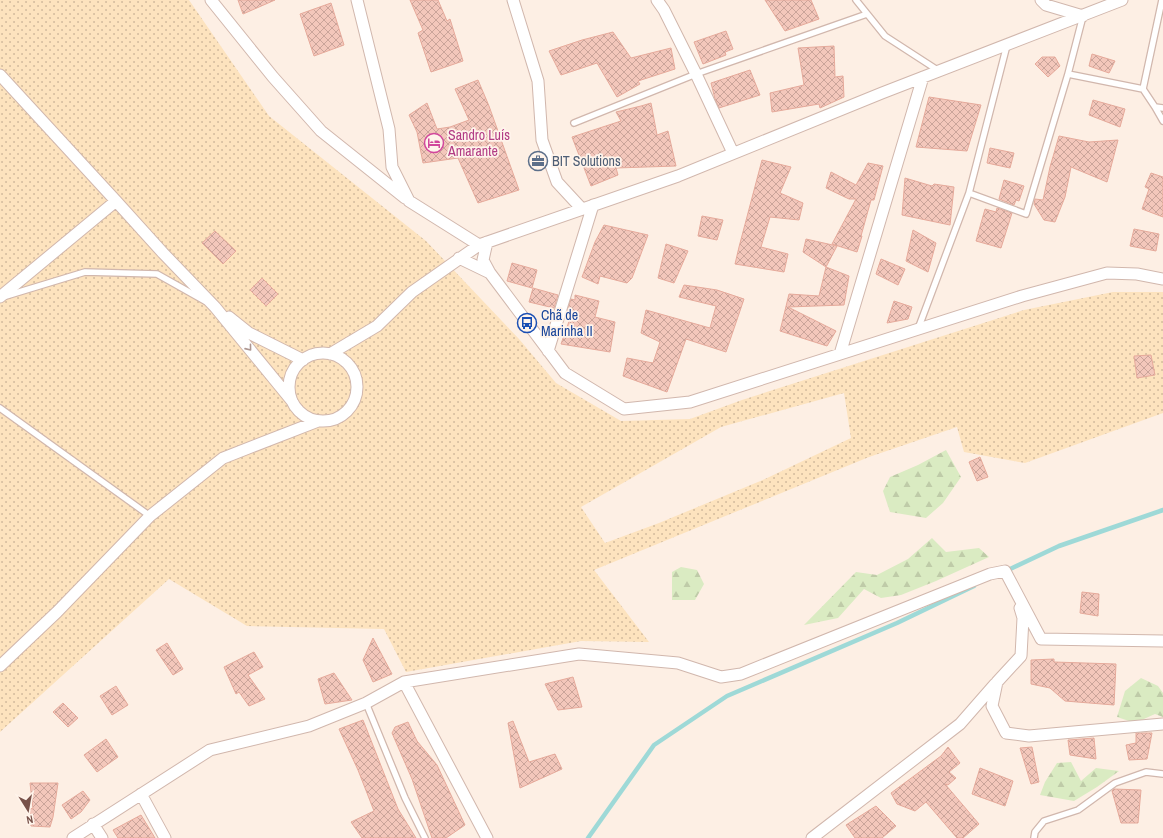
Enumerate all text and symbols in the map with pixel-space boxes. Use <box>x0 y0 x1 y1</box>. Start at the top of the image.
place label: Sandro Luís Amarante <box>447 126 510 160</box>
hotel icon: Sandro Luís Amarante <box>423 132 445 154</box>
office icon: BIT Solutions <box>527 150 549 172</box>
place label: BIT Solutions <box>552 152 621 170</box>
place label: Chã de Marinha II <box>541 306 593 340</box>
bus stop icon: Chã de Marinha II <box>516 312 538 334</box>
one-way arrow <box>244 344 251 351</box>
north arrow <box>8 790 48 830</box>
text: N <box>25 812 34 827</box>

